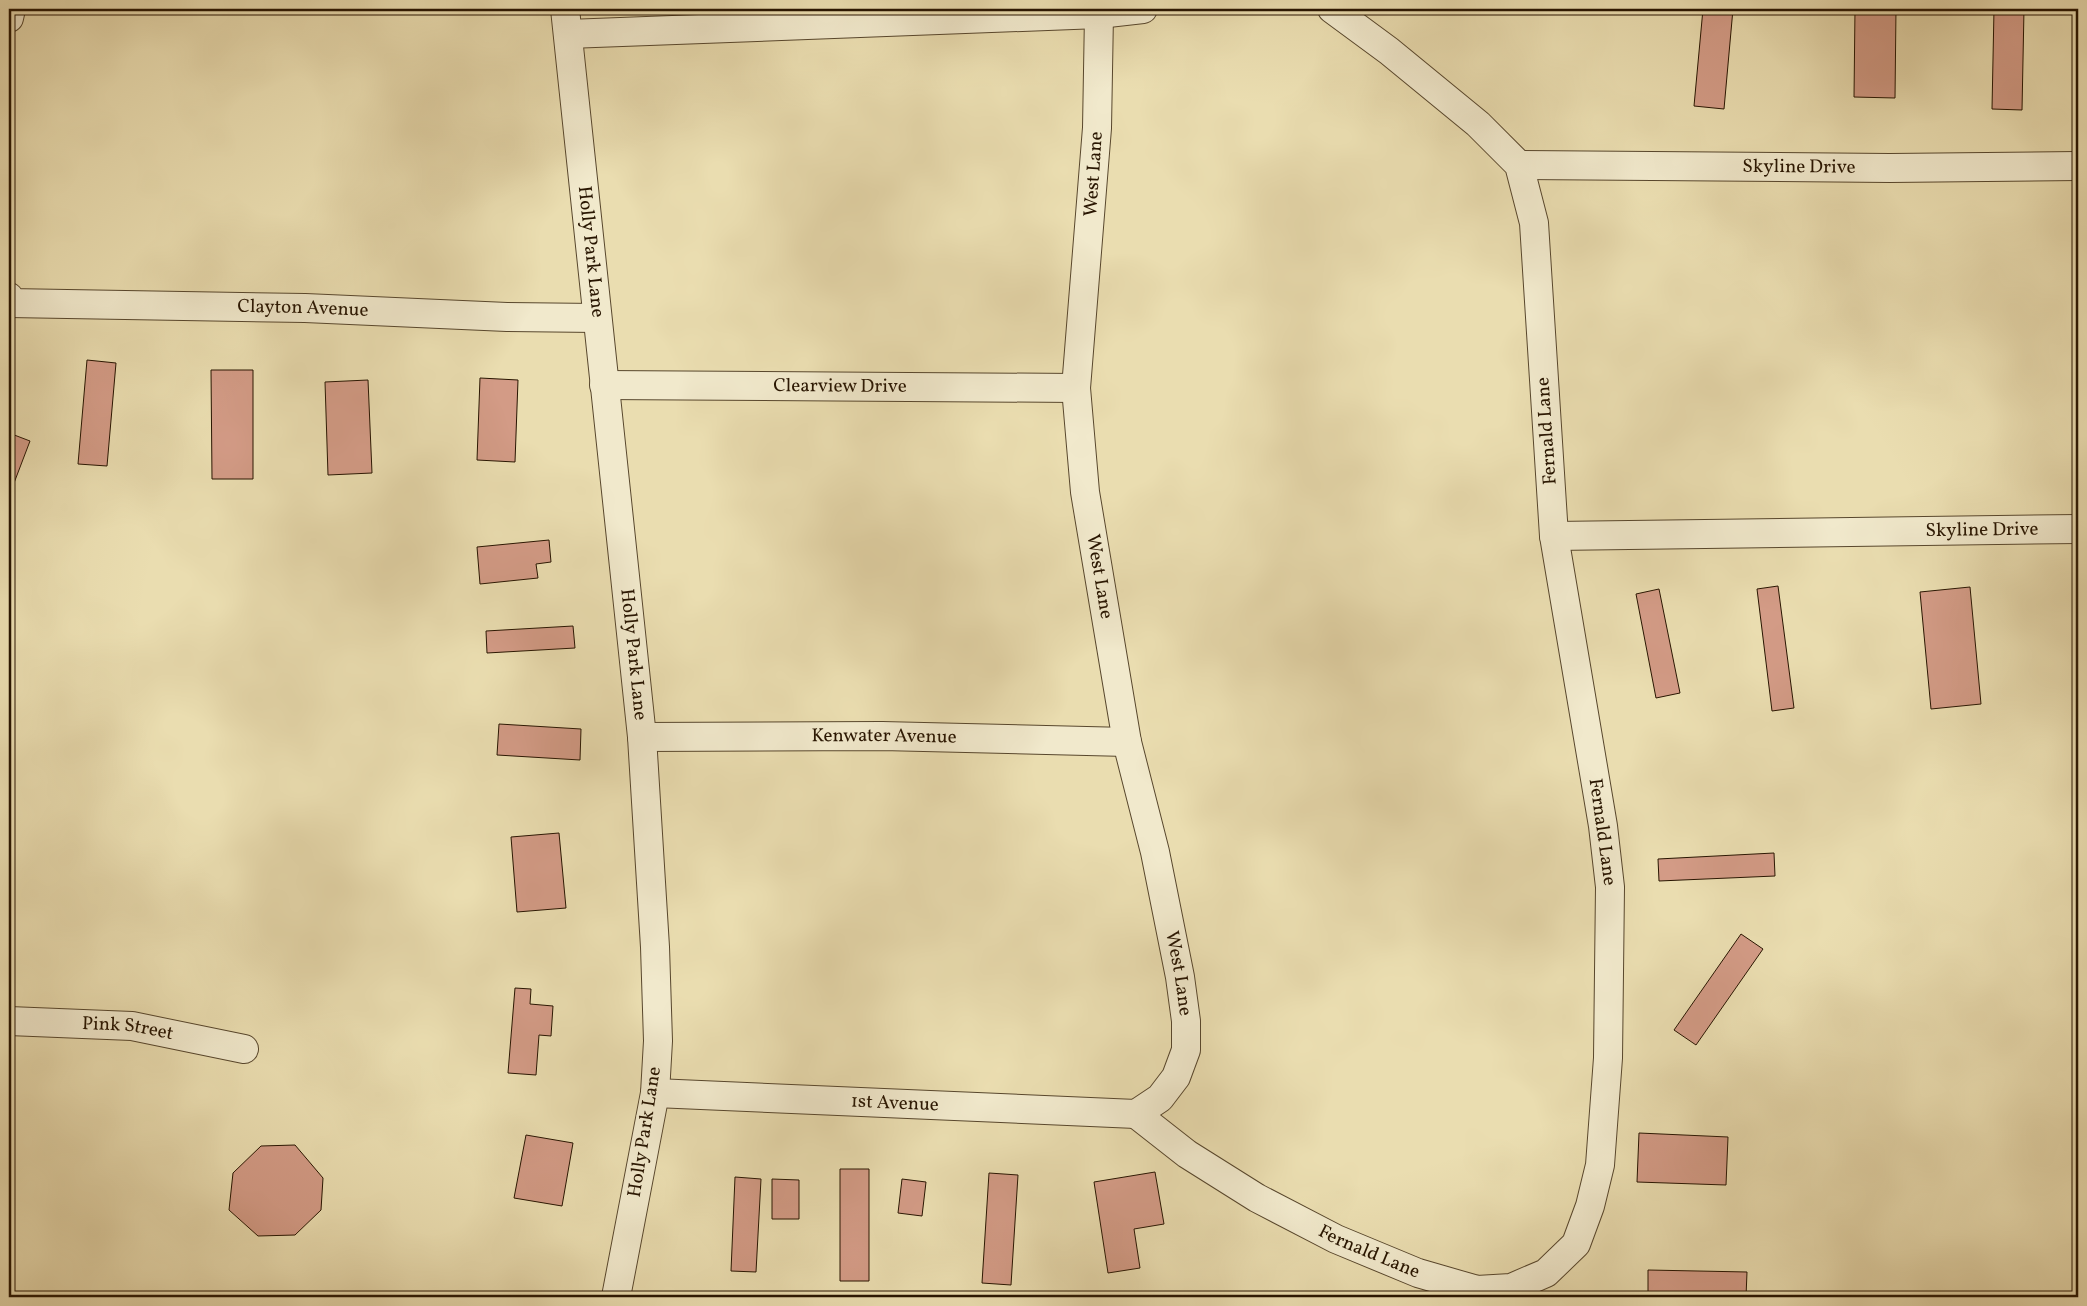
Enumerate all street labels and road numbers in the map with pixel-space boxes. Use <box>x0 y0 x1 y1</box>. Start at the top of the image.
street label: West Lane <box>1078 130 1110 218</box>
street label: Skyline Drive <box>1742 154 1856 181</box>
street label: Holly Park Lane <box>571 185 611 319</box>
street label: Clayton Avenue <box>237 294 369 324</box>
street label: Clearview Drive <box>773 373 907 400</box>
street label: Fernald Lane <box>1530 376 1564 486</box>
street label: Skyline Drive <box>1925 517 2039 544</box>
street label: West Lane <box>1079 532 1119 621</box>
street label: Holly Park Lane <box>613 587 653 722</box>
street label: Kenwater Avenue <box>811 723 957 751</box>
street label: Fernald Lane <box>1582 777 1622 887</box>
street label: West Lane <box>1158 929 1198 1017</box>
street label: Pink Street <box>81 1011 176 1047</box>
street label: Holly Park Lane <box>622 1065 668 1199</box>
street label: 1st Avenue <box>850 1089 939 1118</box>
street label: Fernald Lane <box>1314 1219 1424 1285</box>

